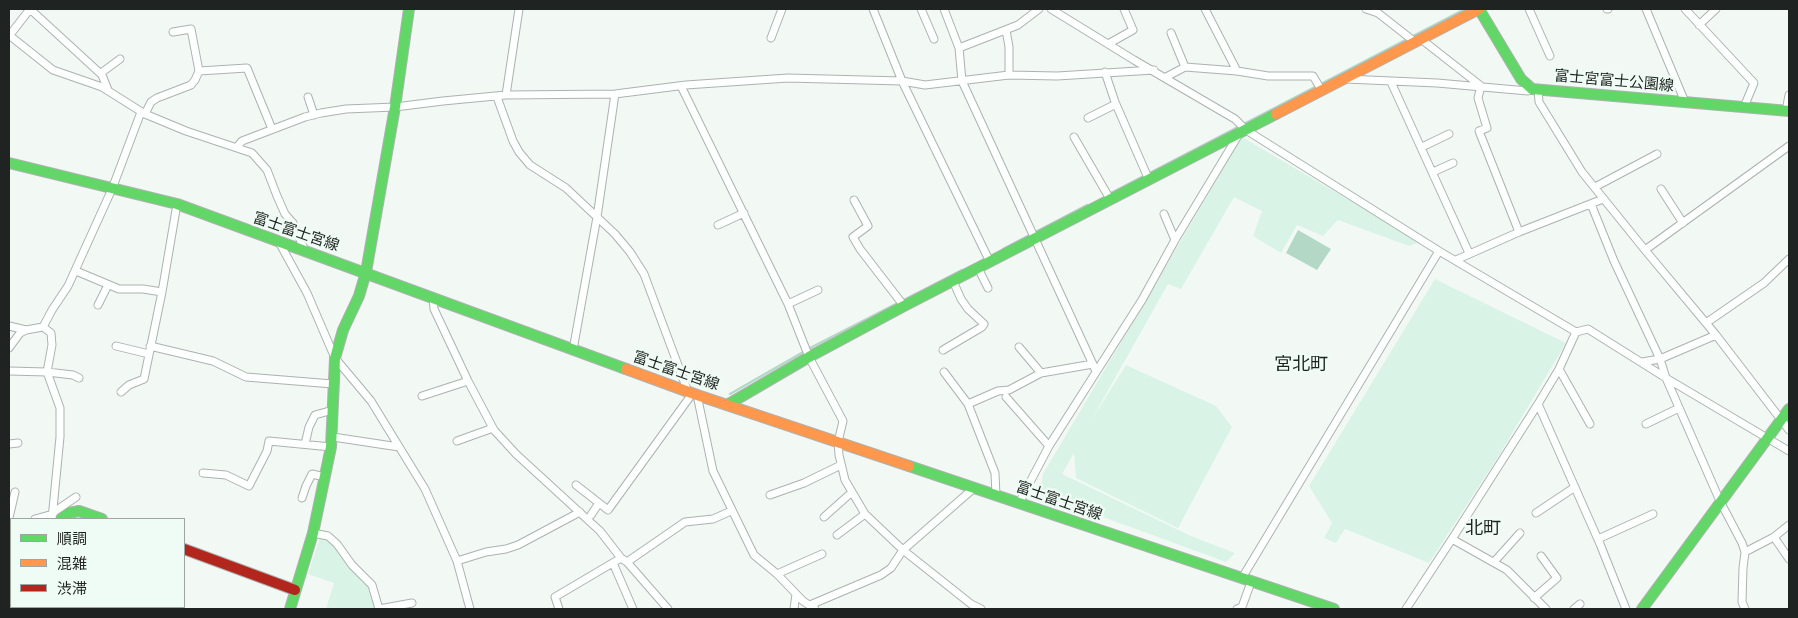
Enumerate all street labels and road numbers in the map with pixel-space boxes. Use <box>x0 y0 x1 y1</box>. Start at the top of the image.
street label: 富士宮富士公園線 <box>1553 67 1675 95</box>
street label: 富士富士宮線 <box>251 209 341 255</box>
street label: 富士富士宮線 <box>631 348 721 394</box>
street label: 富士富士宮線 <box>1014 478 1104 524</box>

